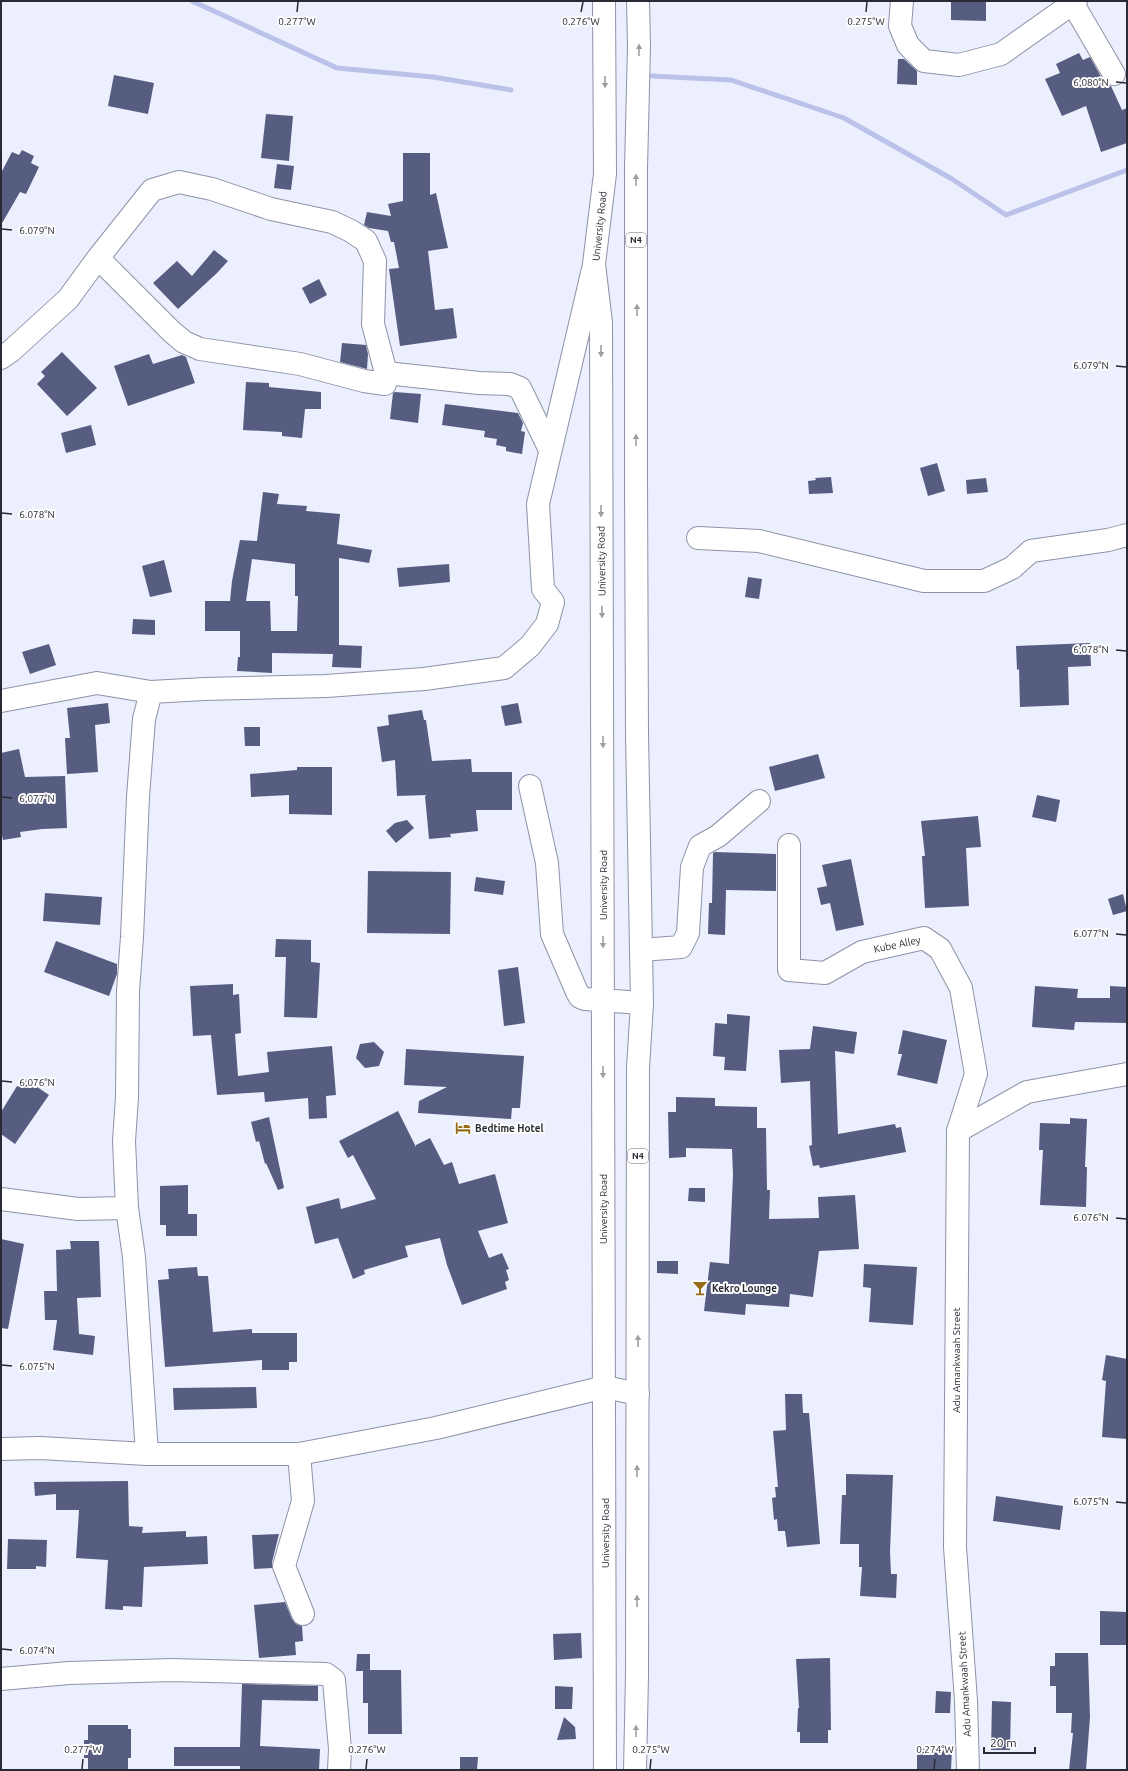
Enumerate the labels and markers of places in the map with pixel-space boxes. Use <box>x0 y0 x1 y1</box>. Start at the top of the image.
hotel icon: Bedtime Hotel <box>454 1119 472 1137</box>
place label: Bedtime Hotel <box>475 1123 543 1134</box>
bar icon: Kekro Lounge <box>691 1279 709 1297</box>
place label: Kekro Lounge <box>712 1283 777 1294</box>

